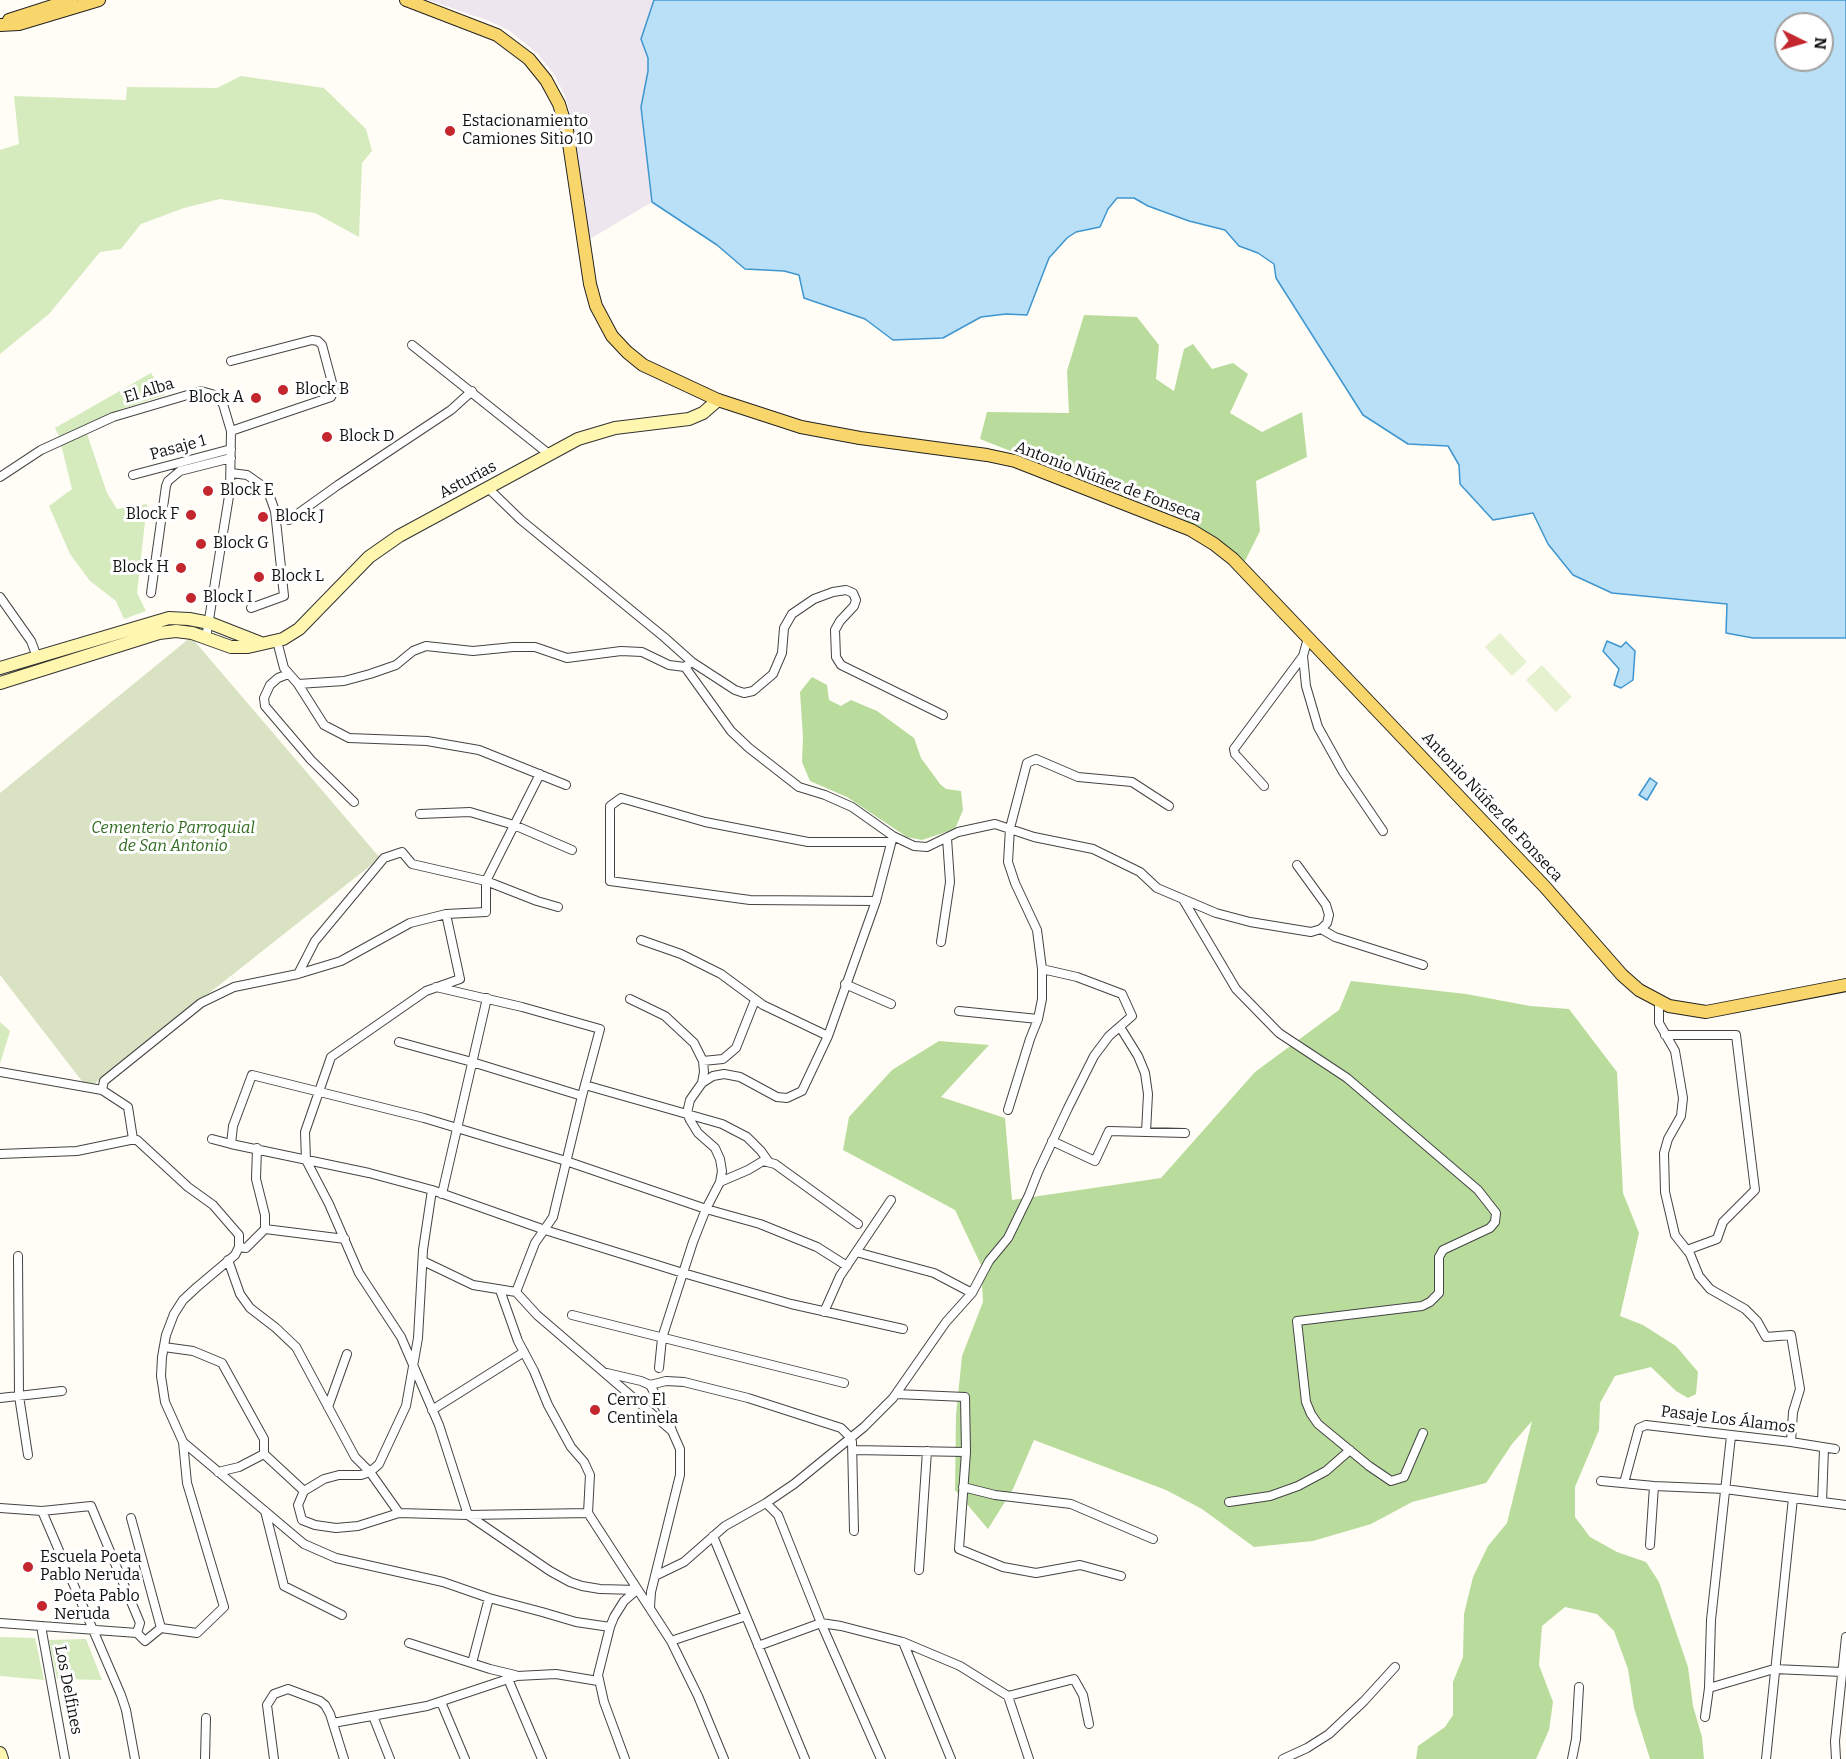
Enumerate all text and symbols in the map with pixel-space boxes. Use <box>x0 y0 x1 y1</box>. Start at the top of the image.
north arrow <box>1774 12 1834 72</box>
text: N <box>1810 36 1830 50</box>
place label: Estacionamiento Camiones Sitio 10 <box>462 112 593 150</box>
marker: Estacionamiento Camiones Sitio 10 <box>443 124 457 138</box>
street label: El Alba <box>122 374 176 408</box>
place label: Block B <box>295 380 349 400</box>
marker: Block B <box>276 383 290 397</box>
place label: Block A <box>189 388 244 408</box>
marker: Block A <box>249 391 263 405</box>
place label: Block D <box>339 427 395 447</box>
marker: Block D <box>320 430 334 444</box>
street label: Pasaje 1 <box>148 431 208 465</box>
street label: Antonio Núñez de Fonseca <box>1012 438 1204 526</box>
street label: Asturias <box>436 457 500 503</box>
place label: Block E <box>220 481 274 501</box>
marker: Block E <box>201 484 215 498</box>
place label: Block F <box>126 505 179 525</box>
place label: Block J <box>275 507 324 527</box>
marker: Block F <box>184 508 198 522</box>
marker: Block J <box>256 510 270 524</box>
place label: Block G <box>213 534 269 554</box>
marker: Block G <box>194 537 208 551</box>
place label: Block H <box>112 558 169 578</box>
marker: Block H <box>174 561 188 575</box>
place label: Block L <box>271 567 324 587</box>
marker: Block L <box>252 570 266 584</box>
place label: Block I <box>203 588 253 608</box>
marker: Block I <box>184 591 198 605</box>
street label: Antonio Núñez de Fonseca <box>1418 728 1566 886</box>
park label: Cementerio Parroquial de San Antonio <box>91 819 255 857</box>
place label: Cerro El Centinela <box>607 1391 678 1429</box>
street label: Pasaje Los Álamos <box>1660 1402 1796 1438</box>
marker: Cerro El Centinela <box>588 1403 602 1417</box>
place label: Escuela Poeta Pablo Neruda <box>40 1548 142 1586</box>
marker: Escuela Poeta Pablo Neruda <box>21 1560 35 1574</box>
place label: Poeta Pablo Neruda <box>54 1587 140 1625</box>
marker: Poeta Pablo Neruda <box>35 1599 49 1613</box>
street label: Los Delfines <box>50 1644 86 1736</box>

